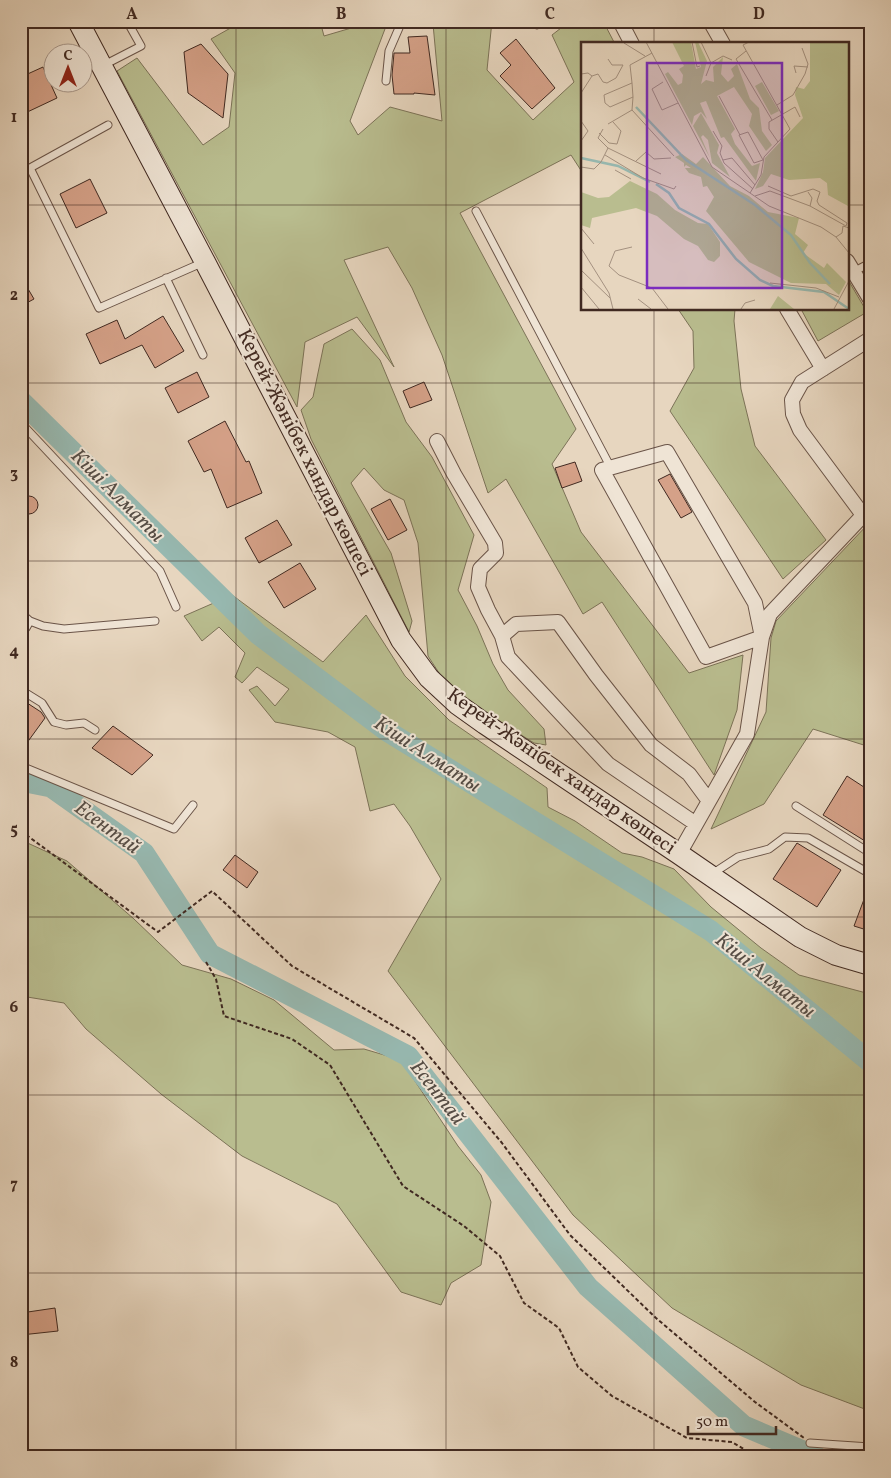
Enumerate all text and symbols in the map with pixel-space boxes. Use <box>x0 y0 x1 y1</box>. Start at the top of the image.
text: A <box>126 4 138 26</box>
text: B <box>336 4 347 26</box>
text: C <box>545 4 555 26</box>
text: D <box>753 4 765 26</box>
north arrow <box>42 42 92 92</box>
inset map <box>581 42 848 310</box>
text: С <box>63 47 73 66</box>
text: 1 <box>11 107 17 129</box>
text: 2 <box>10 285 18 307</box>
street label: Керей-Жәнібек хандар көшесі <box>229 325 379 581</box>
water label: Кіші Алматы <box>64 443 170 549</box>
text: 3 <box>10 463 18 485</box>
text: 4 <box>9 641 19 663</box>
street label: Керей-Жәнібек хандар көшесі <box>441 682 681 862</box>
water label: Кіші Алматы <box>368 710 486 800</box>
water label: Есентай <box>68 794 146 862</box>
text: 5 <box>10 819 18 841</box>
water label: Кіші Алматы <box>708 926 822 1026</box>
text: 6 <box>10 997 19 1019</box>
water label: Есентай <box>402 1054 472 1132</box>
text: 7 <box>10 1174 18 1196</box>
text: 8 <box>10 1352 18 1374</box>
scale bar <box>688 1403 776 1435</box>
text: 50 m <box>696 1412 728 1433</box>

